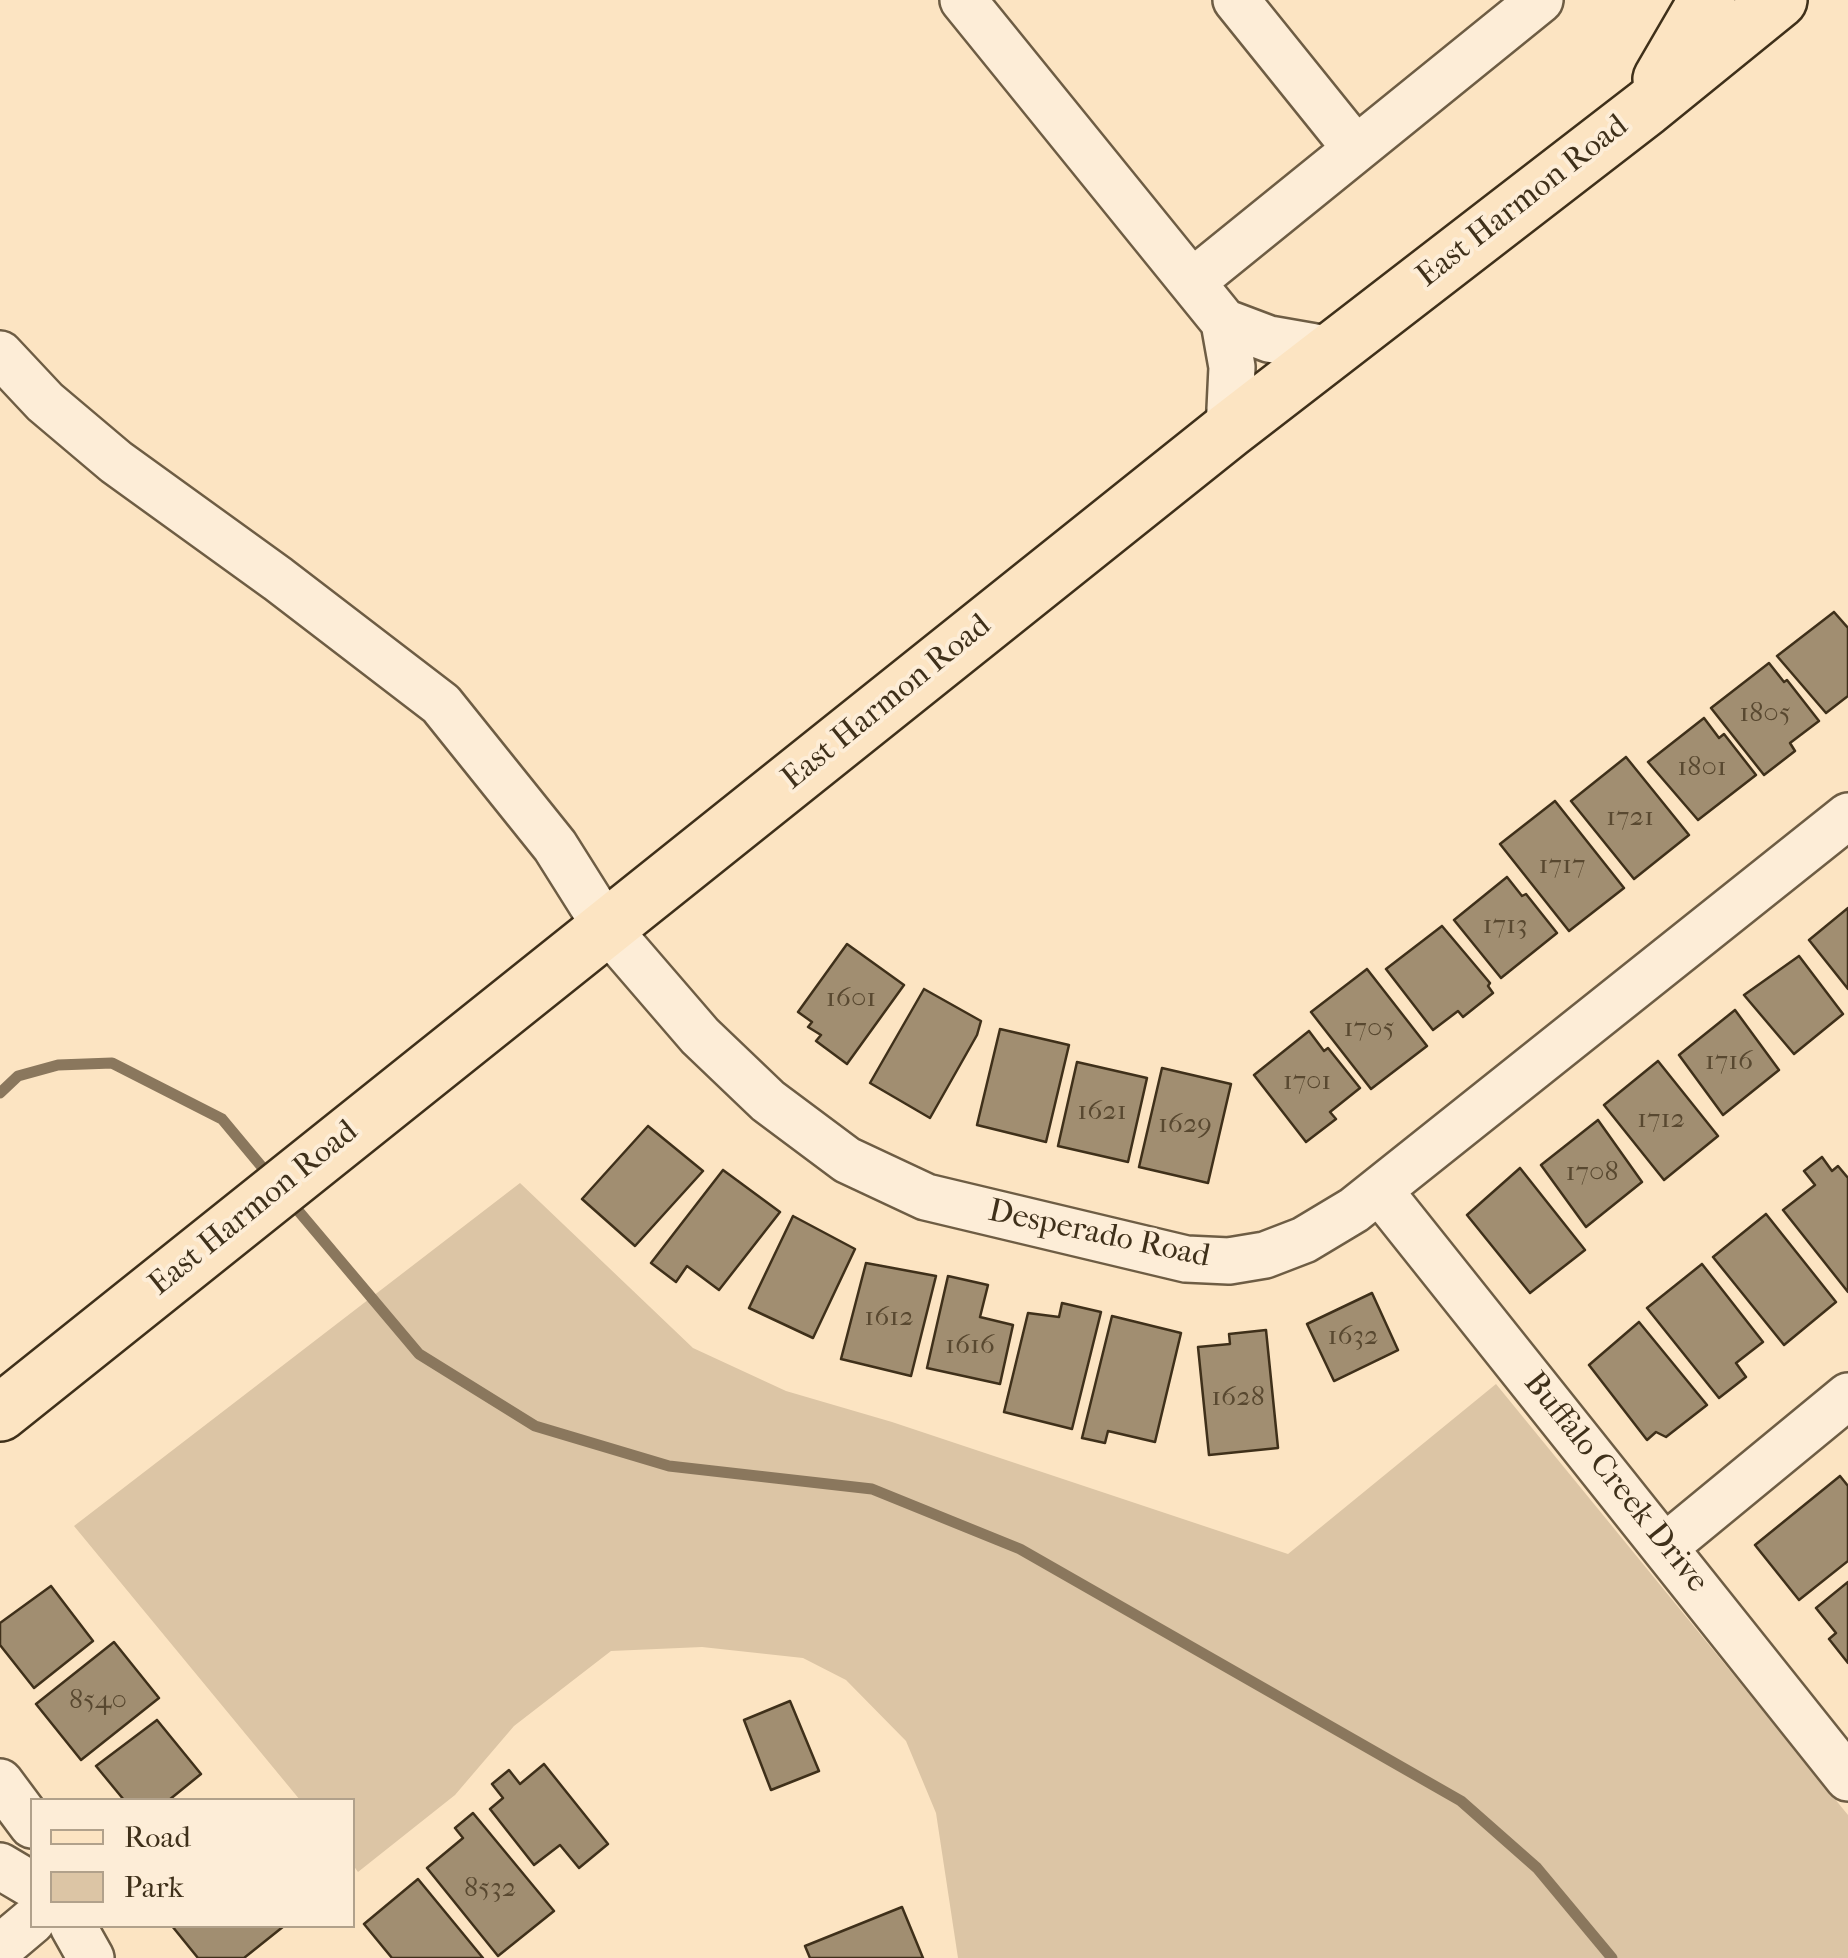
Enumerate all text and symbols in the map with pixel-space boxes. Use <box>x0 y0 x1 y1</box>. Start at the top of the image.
street label: East Harmon Road <box>1410 108 1636 296</box>
street label: East Harmon Road <box>775 607 999 799</box>
house number: 1805 <box>1739 697 1791 731</box>
house number: 1801 <box>1677 751 1727 785</box>
house number: 1721 <box>1606 801 1654 835</box>
house number: 1717 <box>1538 849 1586 883</box>
house number: 1713 <box>1483 909 1527 943</box>
house number: 1601 <box>826 982 876 1016</box>
house number: 1705 <box>1344 1012 1394 1046</box>
house number: 1716 <box>1705 1045 1753 1079</box>
house number: 1701 <box>1283 1065 1331 1099</box>
house number: 1621 <box>1077 1095 1127 1129</box>
house number: 1712 <box>1637 1103 1685 1137</box>
house number: 1629 <box>1158 1108 1212 1142</box>
street label: East Harmon Road <box>142 1113 366 1305</box>
house number: 1708 <box>1566 1156 1618 1190</box>
street label: Desperado Road <box>985 1193 1213 1277</box>
house number: 1612 <box>864 1301 914 1335</box>
house number: 1632 <box>1328 1320 1378 1354</box>
house number: 1616 <box>945 1329 995 1363</box>
street label: Buffalo Creek Drive <box>1514 1365 1716 1601</box>
house number: 1628 <box>1211 1381 1265 1415</box>
house number: 8540 <box>69 1684 127 1718</box>
legend <box>30 1798 355 1928</box>
text: Road <box>124 1820 191 1855</box>
text: Park <box>124 1870 184 1905</box>
house number: 8532 <box>464 1872 516 1906</box>

